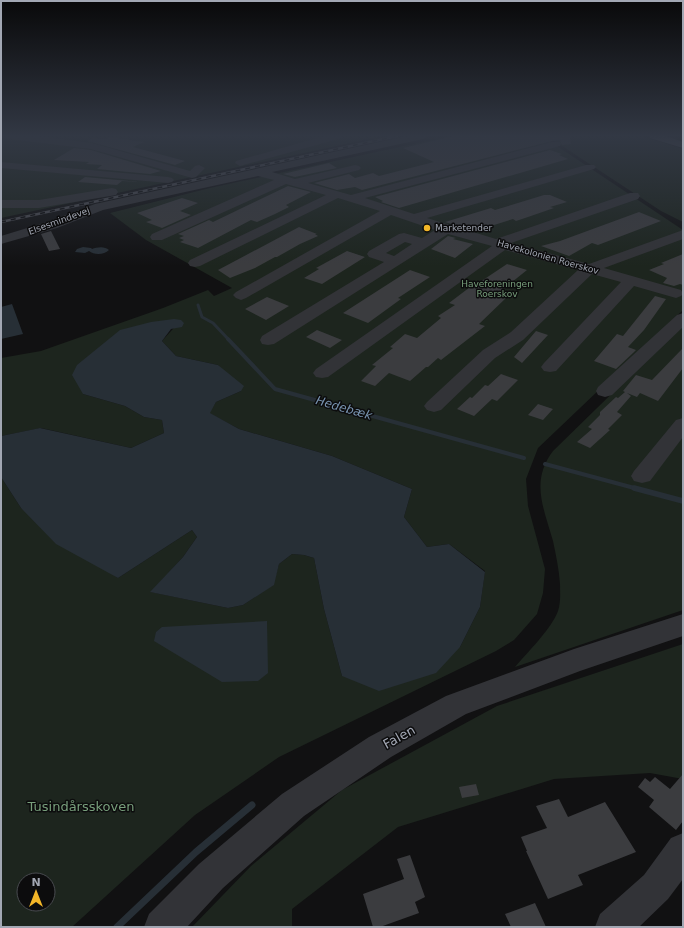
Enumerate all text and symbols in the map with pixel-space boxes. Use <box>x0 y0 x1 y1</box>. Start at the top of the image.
street label: Elsesmindevej <box>27 205 91 237</box>
marker: Marketender <box>422 223 432 233</box>
place label: Marketender <box>435 223 492 233</box>
street label: Havekolonien Roerskov <box>496 238 600 276</box>
park label: Haveforeningen Roerskov <box>461 279 533 299</box>
water label: Hedebæk <box>314 393 375 423</box>
street label: Falen <box>380 722 418 752</box>
park label: Tusindårsskoven <box>27 799 134 814</box>
north arrow <box>16 872 56 912</box>
text: N <box>31 876 41 889</box>

